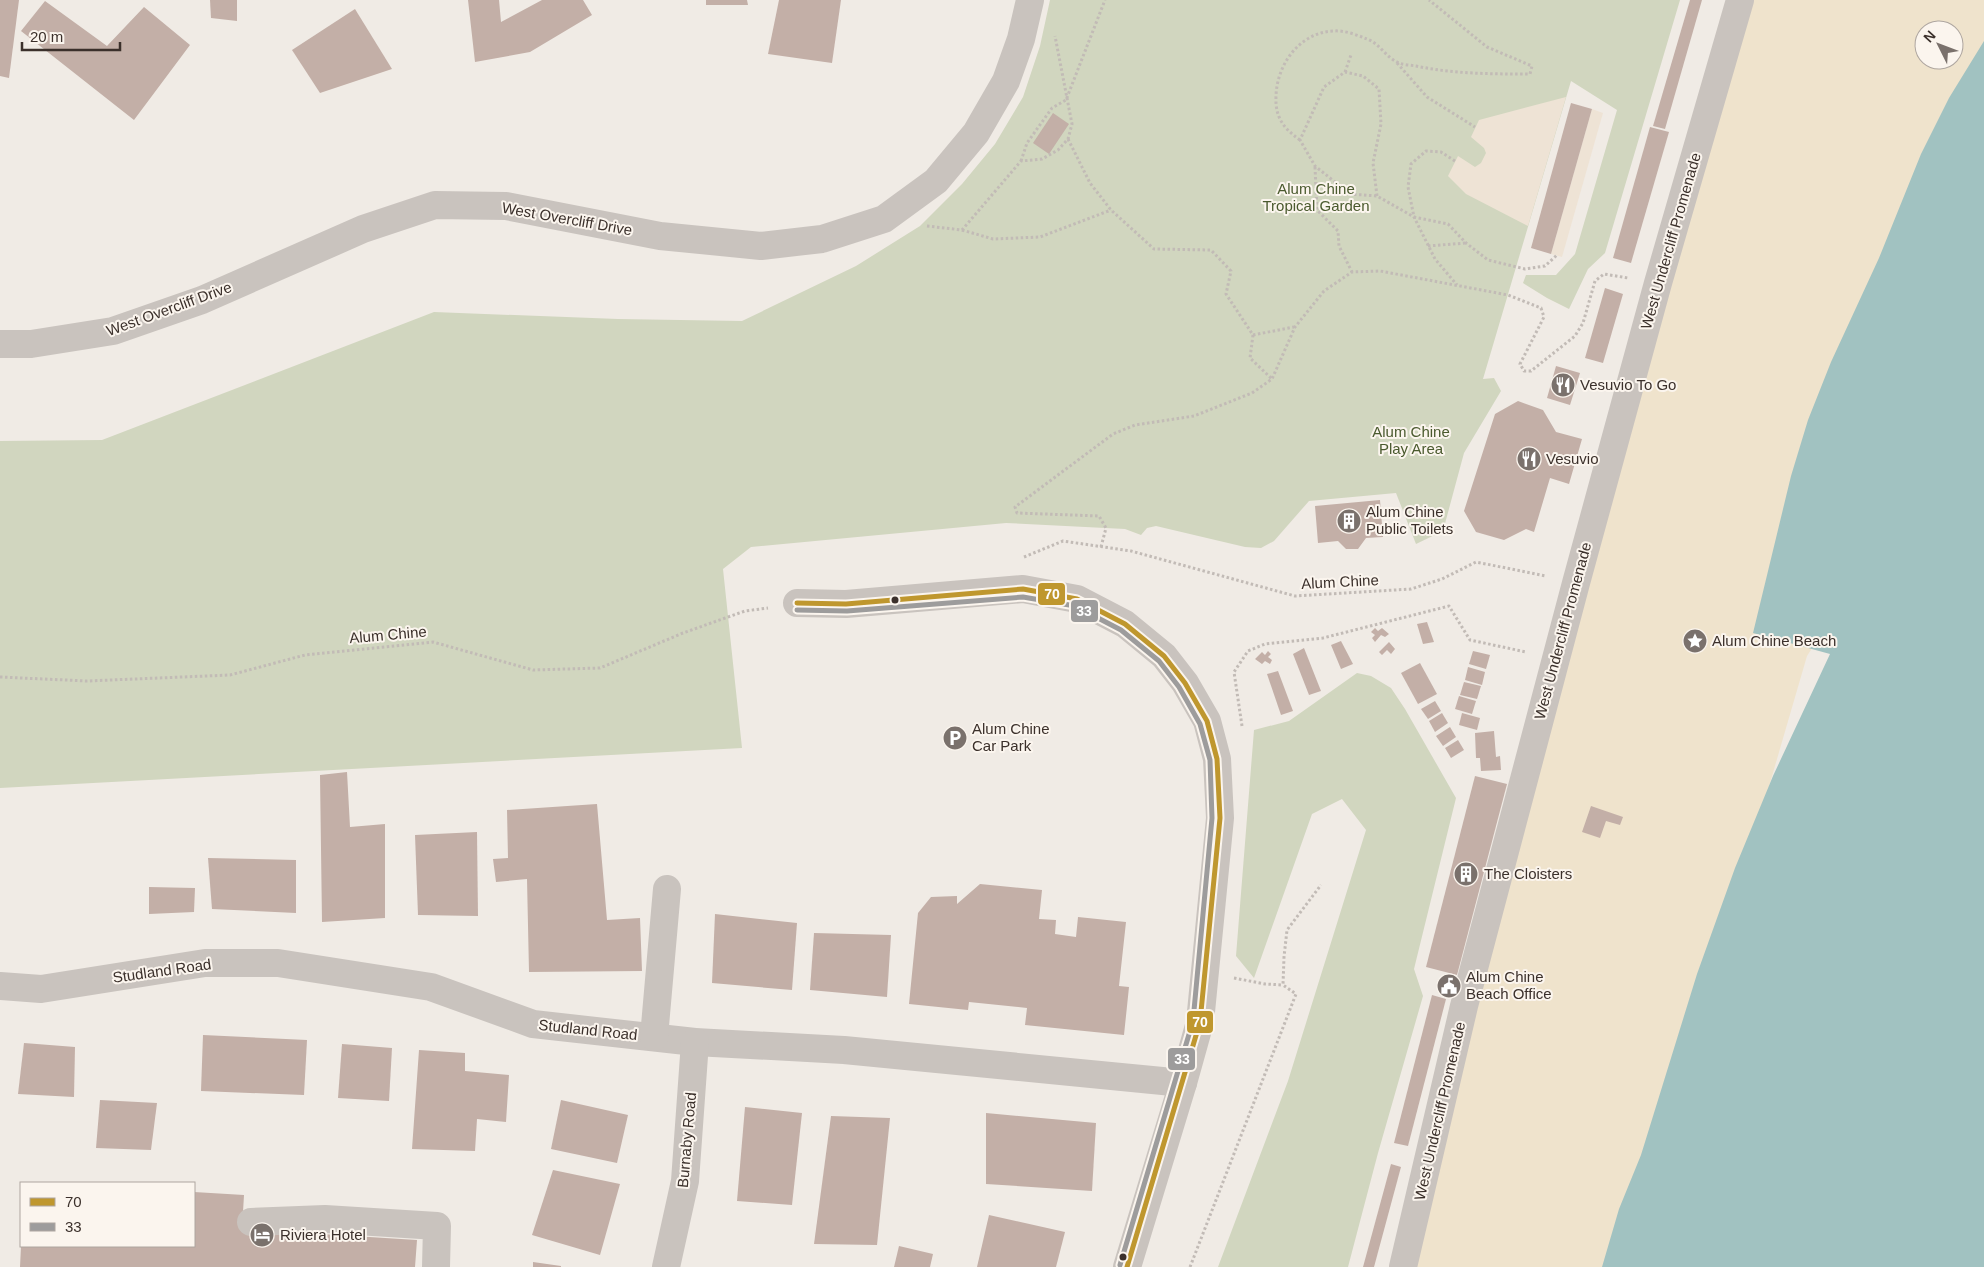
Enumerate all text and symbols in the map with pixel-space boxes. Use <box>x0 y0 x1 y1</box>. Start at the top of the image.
scale bar <box>22 20 120 52</box>
north arrow <box>1914 20 1964 70</box>
text: N <box>1920 27 1939 45</box>
text: 20 m <box>30 28 63 45</box>
street label: West Undercliff Promenade <box>1637 151 1704 331</box>
park label: Alum Chine Tropical Garden <box>1263 180 1370 214</box>
street label: West Overcliff Drive <box>501 199 634 238</box>
street label: West Overcliff Drive <box>104 278 234 339</box>
restaurant icon: Vesuvio To Go <box>1550 372 1576 398</box>
place label: Vesuvio To Go <box>1580 376 1676 393</box>
park label: Alum Chine Play Area <box>1372 423 1450 457</box>
restaurant icon: Vesuvio <box>1516 446 1542 472</box>
place label: Vesuvio <box>1546 450 1599 467</box>
place label: Alum Chine Public Toilets <box>1366 503 1453 537</box>
building icon: Alum Chine Public Toilets <box>1336 508 1362 534</box>
street label: West Undercliff Promenade <box>1531 540 1594 721</box>
street label: Alum Chine <box>1301 571 1379 592</box>
line badge: 70 <box>1037 582 1066 606</box>
text: 70 <box>1044 586 1060 602</box>
unlabelled marker <box>890 595 900 605</box>
line badge: 33 <box>1070 599 1099 623</box>
text: 33 <box>1076 603 1092 619</box>
street label: Alum Chine <box>349 623 427 646</box>
place icon: Alum Chine Beach <box>1682 628 1708 654</box>
place label: Alum Chine Beach <box>1712 632 1836 649</box>
place label: Alum Chine Car Park <box>972 720 1050 754</box>
parking icon: Alum Chine Car Park <box>942 725 968 751</box>
building icon: The Cloisters <box>1453 861 1479 887</box>
place label: The Cloisters <box>1484 865 1572 882</box>
street label: Studland Road <box>112 955 212 986</box>
place label: Alum Chine Beach Office <box>1466 968 1552 1002</box>
public building icon: Alum Chine Beach Office <box>1436 973 1462 999</box>
line badge: 70 <box>1186 1010 1214 1034</box>
text: 70 <box>1192 1014 1208 1030</box>
street label: Studland Road <box>538 1016 638 1043</box>
street label: West Undercliff Promenade <box>1411 1020 1468 1202</box>
line badge: 33 <box>1167 1047 1196 1071</box>
text: 33 <box>1174 1051 1190 1067</box>
street label: Burnaby Road <box>674 1091 699 1188</box>
legend <box>20 1182 195 1247</box>
text: 70 <box>65 1193 82 1210</box>
text: 33 <box>65 1218 82 1235</box>
hotel icon: Riviera Hotel <box>249 1222 275 1248</box>
place label: Riviera Hotel <box>280 1226 366 1243</box>
unlabelled marker <box>1118 1252 1128 1262</box>

